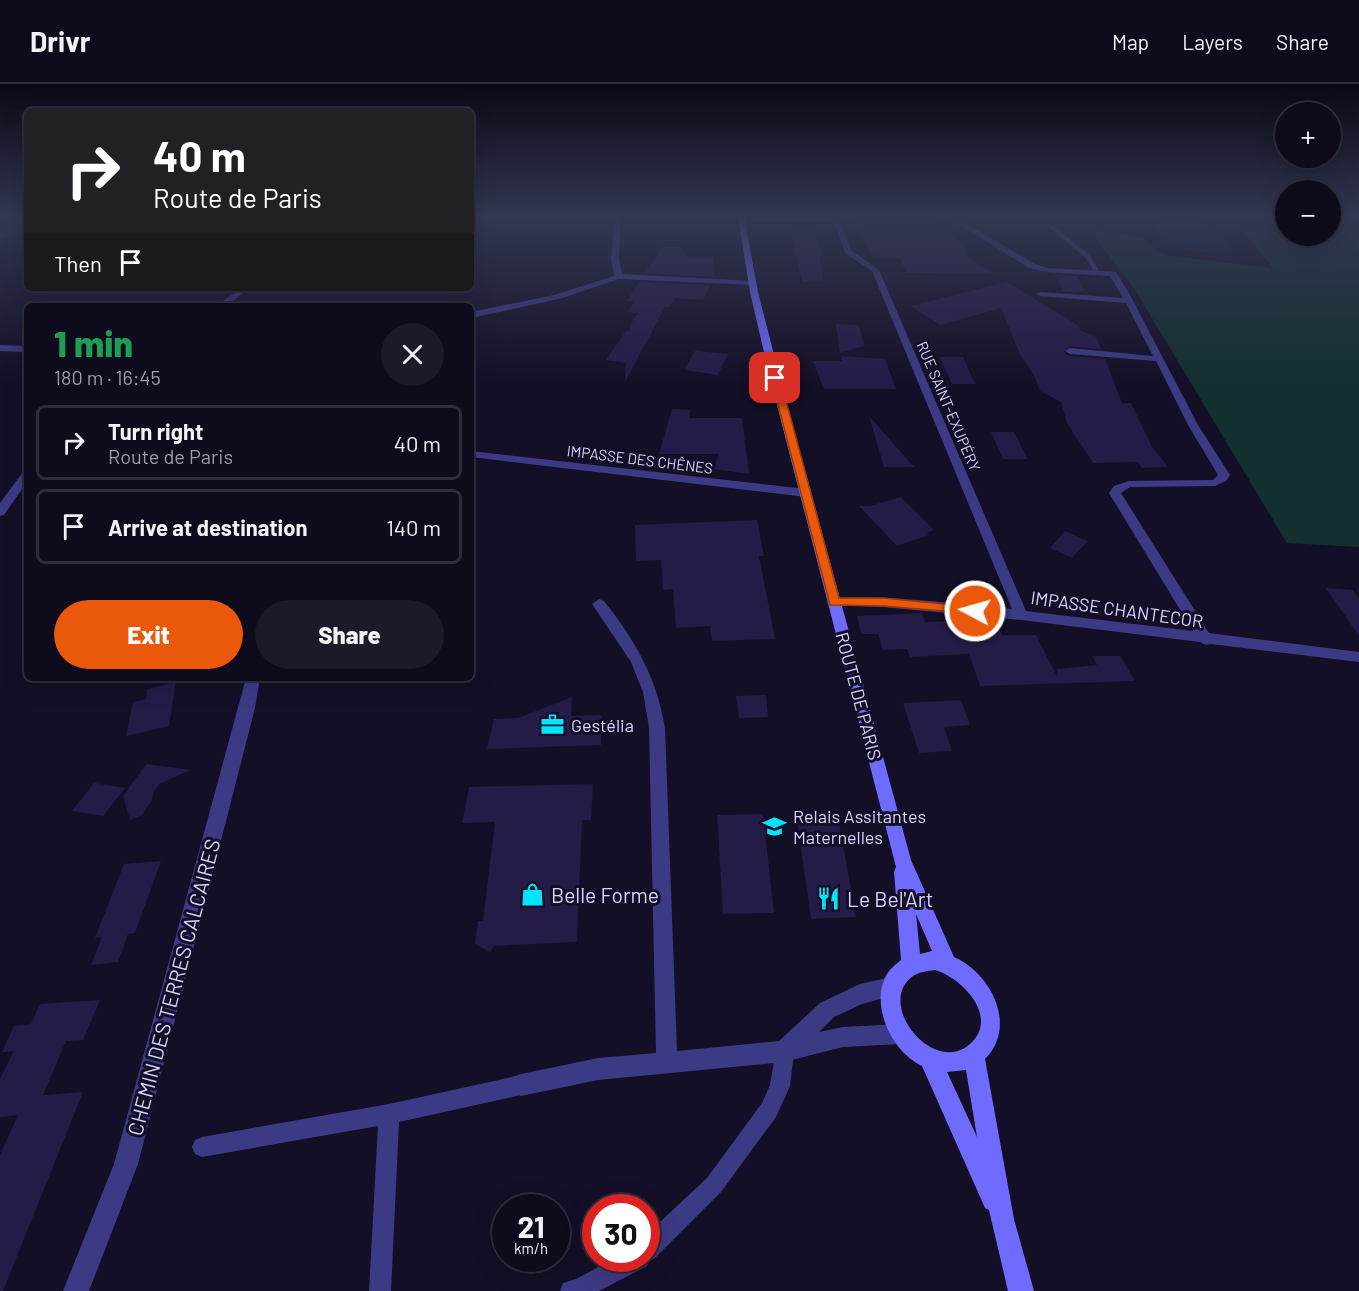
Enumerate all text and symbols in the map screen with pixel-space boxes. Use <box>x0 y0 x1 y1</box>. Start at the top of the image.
text: Drivr <box>30 24 90 58</box>
text: Map <box>1112 29 1149 54</box>
text: Layers <box>1182 29 1243 54</box>
text: Share <box>1276 29 1329 54</box>
map controls <box>1275 102 1341 246</box>
button: + <box>1275 102 1341 168</box>
text: 40 m <box>153 130 246 180</box>
icon: right <box>54 132 132 210</box>
button: − <box>1275 180 1341 246</box>
text: Route de Paris <box>153 181 322 213</box>
icon: arrive <box>114 246 147 279</box>
text: Then <box>54 250 102 276</box>
text: 1 min <box>54 321 133 364</box>
button: close <box>381 323 444 386</box>
street label: RUE SAINT-EXUPÉRY <box>913 338 985 474</box>
pin <box>749 352 800 403</box>
icon: arrive <box>758 361 791 394</box>
text: 180 m · 16:45 <box>54 365 161 389</box>
text: Turn right <box>108 418 203 444</box>
icon: right <box>57 426 90 459</box>
text: 40 m <box>394 430 441 456</box>
street label: IMPASSE DES CHÊNES <box>566 441 714 477</box>
text: Route de Paris <box>108 444 233 468</box>
icon: arrive <box>57 510 90 543</box>
text: Arrive at destination <box>108 514 307 540</box>
text: 140 m <box>386 514 441 540</box>
position arrow <box>943 579 1007 643</box>
street label: IMPASSE CHANTECOR <box>1029 586 1205 632</box>
button: Exit <box>54 600 243 669</box>
button: Share <box>255 600 444 669</box>
street label: ROUTE DE PARIS <box>831 630 887 762</box>
office icon: Gestélia <box>540 712 566 738</box>
place label: Gestélia <box>571 714 634 736</box>
place label: Relais Assitantes Maternelles <box>793 805 926 848</box>
school or university icon: Relais Assitantes Maternelles <box>762 813 788 839</box>
street label: CHEMIN DES TERRES CALCAIRES <box>121 836 225 1138</box>
shop icon: Belle Forme <box>520 881 546 907</box>
place label: Belle Forme <box>551 882 659 907</box>
restaurant icon: Le Bel'Art <box>816 885 842 911</box>
place label: Le Bel'Art <box>847 886 933 911</box>
speed limit sign: 30 <box>582 1194 660 1272</box>
text: 21 <box>517 1208 545 1244</box>
text: km/h <box>514 1239 548 1257</box>

